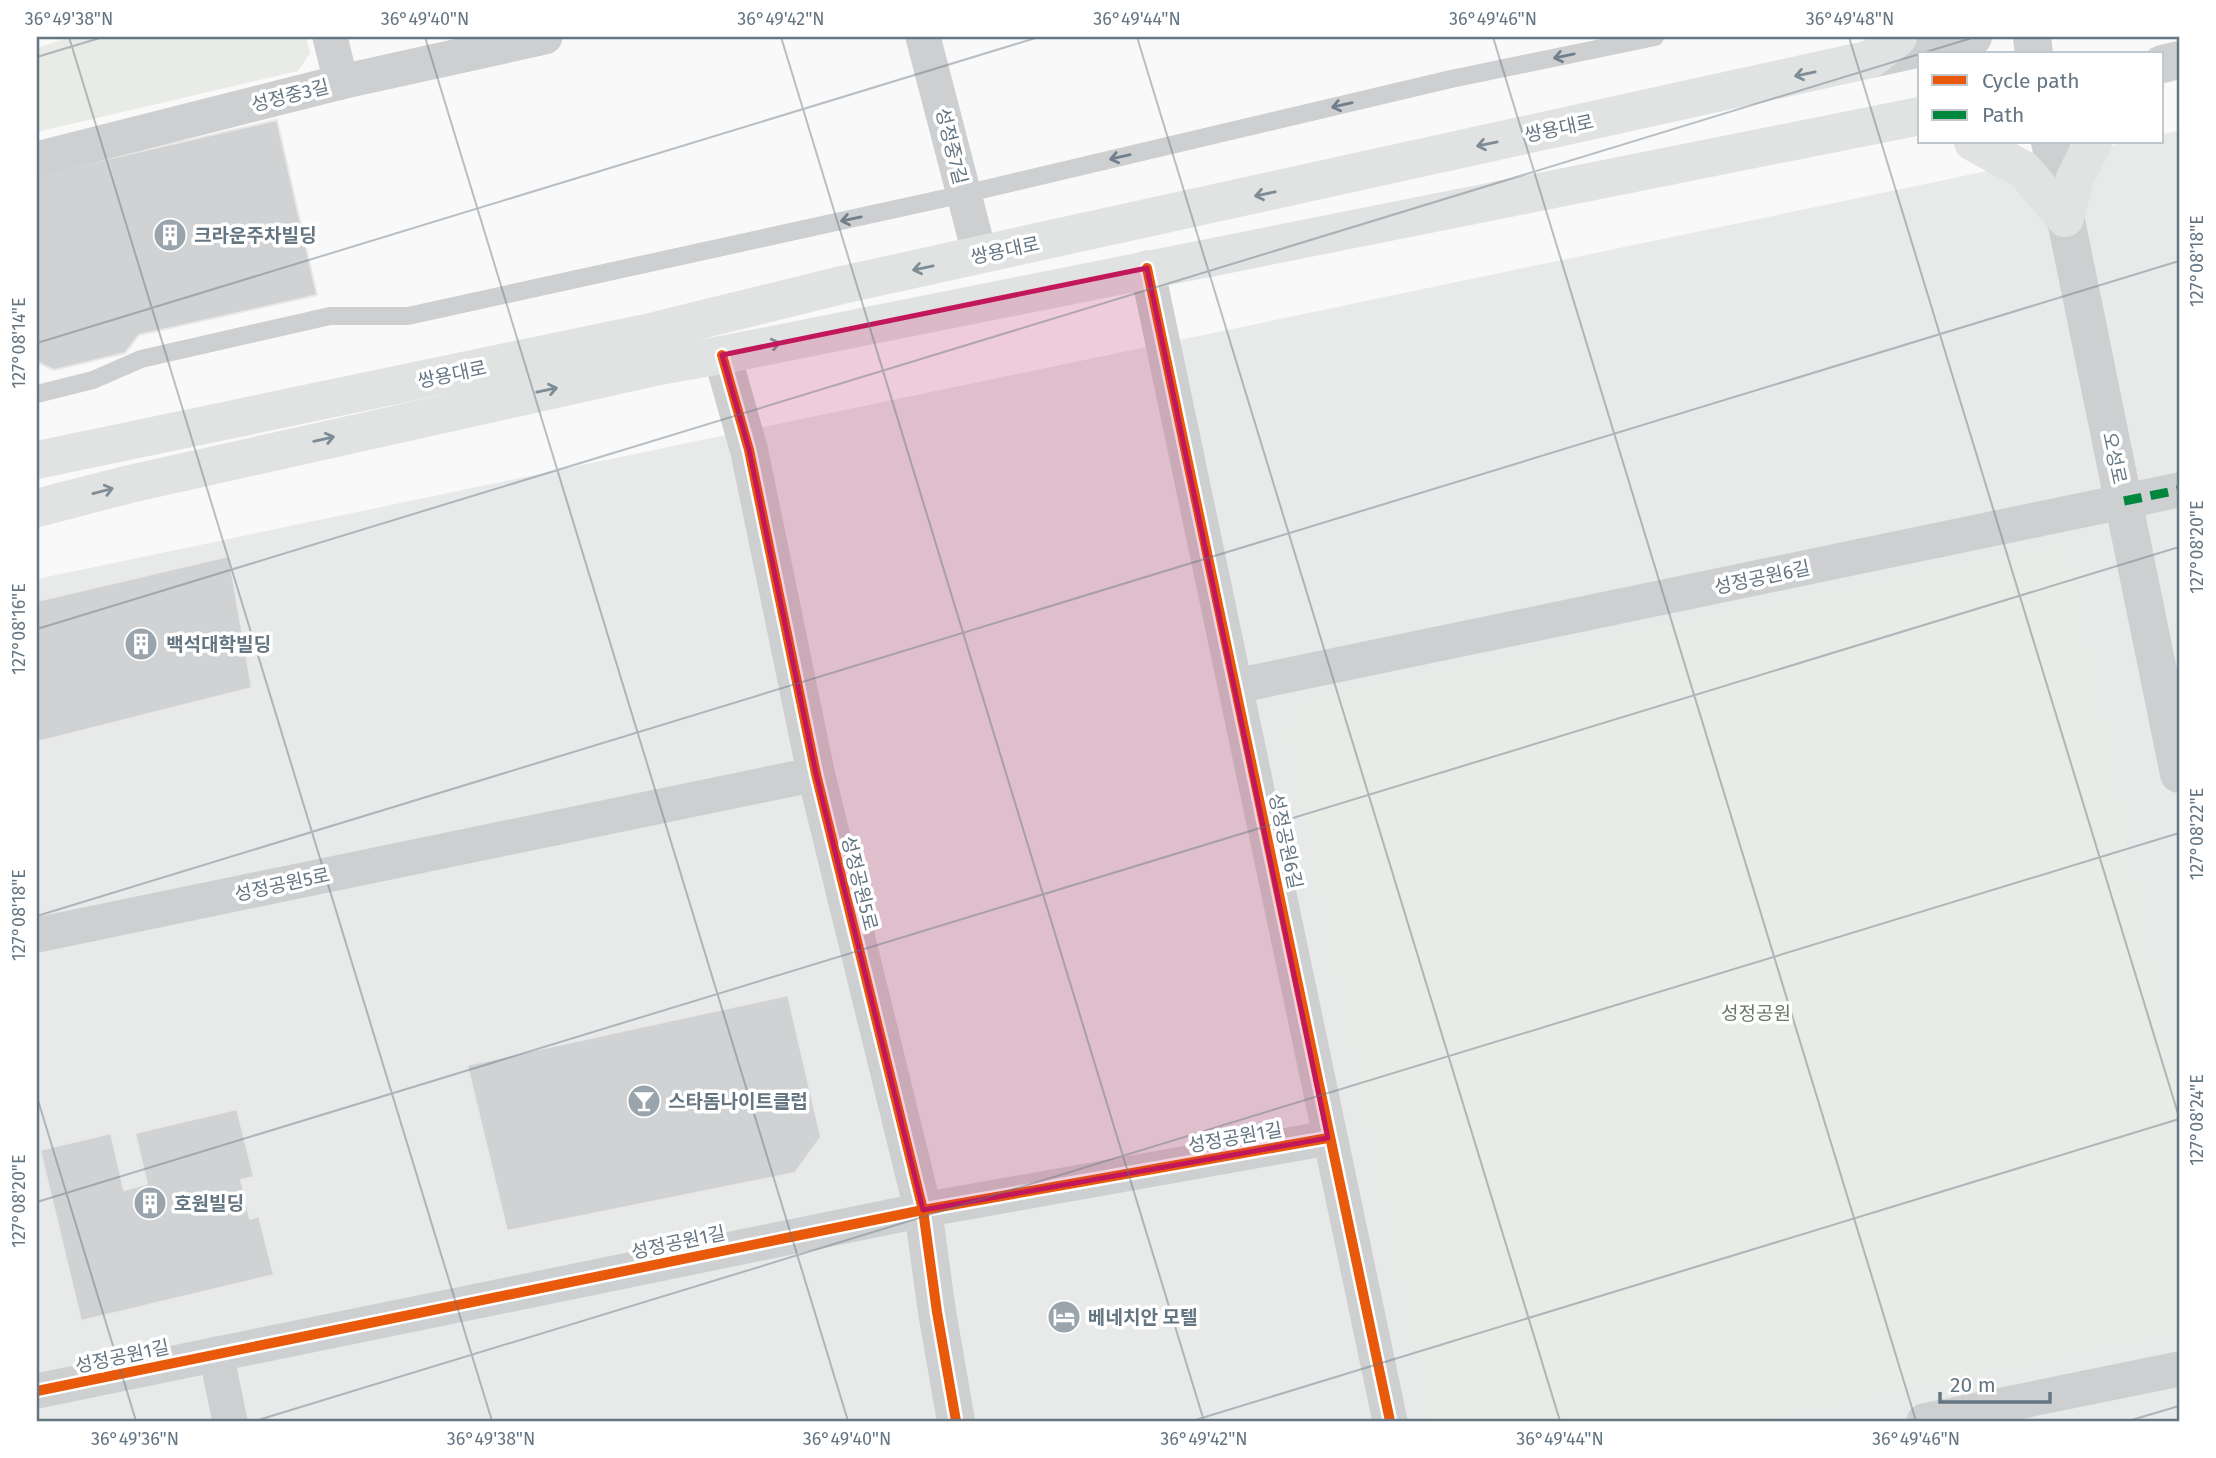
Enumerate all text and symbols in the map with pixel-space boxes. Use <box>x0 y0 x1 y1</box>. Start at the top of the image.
text: 36°49'38"N <box>25 8 113 30</box>
text: 36°49'40"N <box>381 8 469 30</box>
text: 36°49'42"N <box>737 8 825 30</box>
text: 36°49'44"N <box>1093 8 1181 30</box>
text: 36°49'46"N <box>1449 8 1537 30</box>
text: 36°49'48"N <box>1806 8 1894 30</box>
one-way arrow <box>1553 49 1576 63</box>
legend <box>1918 52 2164 144</box>
one-way arrow <box>1794 68 1817 81</box>
text: Cycle path <box>1982 68 2080 94</box>
street label: 성정중3길 <box>249 75 331 116</box>
one-way arrow <box>1331 99 1354 112</box>
text: Path <box>1982 102 2024 128</box>
street label: 성정중7길 <box>931 105 972 187</box>
street label: 쌍용대로 <box>1523 110 1596 147</box>
one-way arrow <box>1476 138 1499 152</box>
one-way arrow <box>1109 151 1132 164</box>
one-way arrow <box>1254 187 1277 201</box>
one-way arrow <box>840 212 863 226</box>
text: 127°08'18"E <box>2186 215 2208 307</box>
building icon: 크라운주차빌딩 <box>151 216 189 254</box>
place label: 크라운주차빌딩 <box>194 224 316 247</box>
street label: 쌍용대로 <box>969 232 1042 269</box>
one-way arrow <box>912 262 935 275</box>
text: 127°08'14"E <box>8 297 30 389</box>
one-way arrow <box>758 338 781 352</box>
street label: 쌍용대로 <box>416 356 489 393</box>
one-way arrow <box>535 383 558 397</box>
street label: 오성로 <box>2098 430 2131 486</box>
one-way arrow <box>313 432 335 445</box>
one-way arrow <box>92 483 114 496</box>
text: 127°08'20"E <box>2186 500 2208 594</box>
street label: 성정공원6길 <box>1712 556 1812 599</box>
text: 127°08'16"E <box>8 583 30 675</box>
building icon: 백석대학빌딩 <box>122 625 160 663</box>
place label: 백석대학빌딩 <box>166 633 271 656</box>
text: 127°08'22"E <box>2186 788 2208 880</box>
street label: 성정공원6길 <box>1264 791 1307 891</box>
street label: 성정공원5로 <box>837 833 882 933</box>
street label: 성정공원5로 <box>232 863 332 906</box>
text: 127°08'18"E <box>8 869 30 961</box>
park label: 성정공원 <box>1721 1002 1791 1025</box>
text: 127°08'24"E <box>2186 1074 2208 1166</box>
bar icon: 스타돔나이트클럽 <box>625 1082 663 1120</box>
place label: 스타돔나이트클럽 <box>668 1090 808 1113</box>
street label: 성정공원1길 <box>1186 1118 1284 1157</box>
text: 127°08'20"E <box>8 1154 30 1248</box>
building icon: 호원빌딩 <box>131 1184 169 1222</box>
place label: 호원빌딩 <box>174 1192 244 1215</box>
street label: 성정공원1길 <box>629 1221 727 1264</box>
hotel icon: 베네치안 모텔 <box>1045 1298 1083 1336</box>
place label: 베네치안 모텔 <box>1088 1306 1197 1329</box>
street label: 성정공원1길 <box>73 1335 171 1378</box>
scale bar <box>1940 1360 2050 1404</box>
text: 20 m <box>1950 1372 1996 1398</box>
text: 36°49'36"N <box>91 1428 179 1450</box>
text: 36°49'38"N <box>447 1428 535 1450</box>
text: 36°49'40"N <box>803 1428 891 1450</box>
text: 36°49'42"N <box>1160 1428 1248 1450</box>
text: 36°49'44"N <box>1516 1428 1604 1450</box>
text: 36°49'46"N <box>1872 1428 1960 1450</box>

